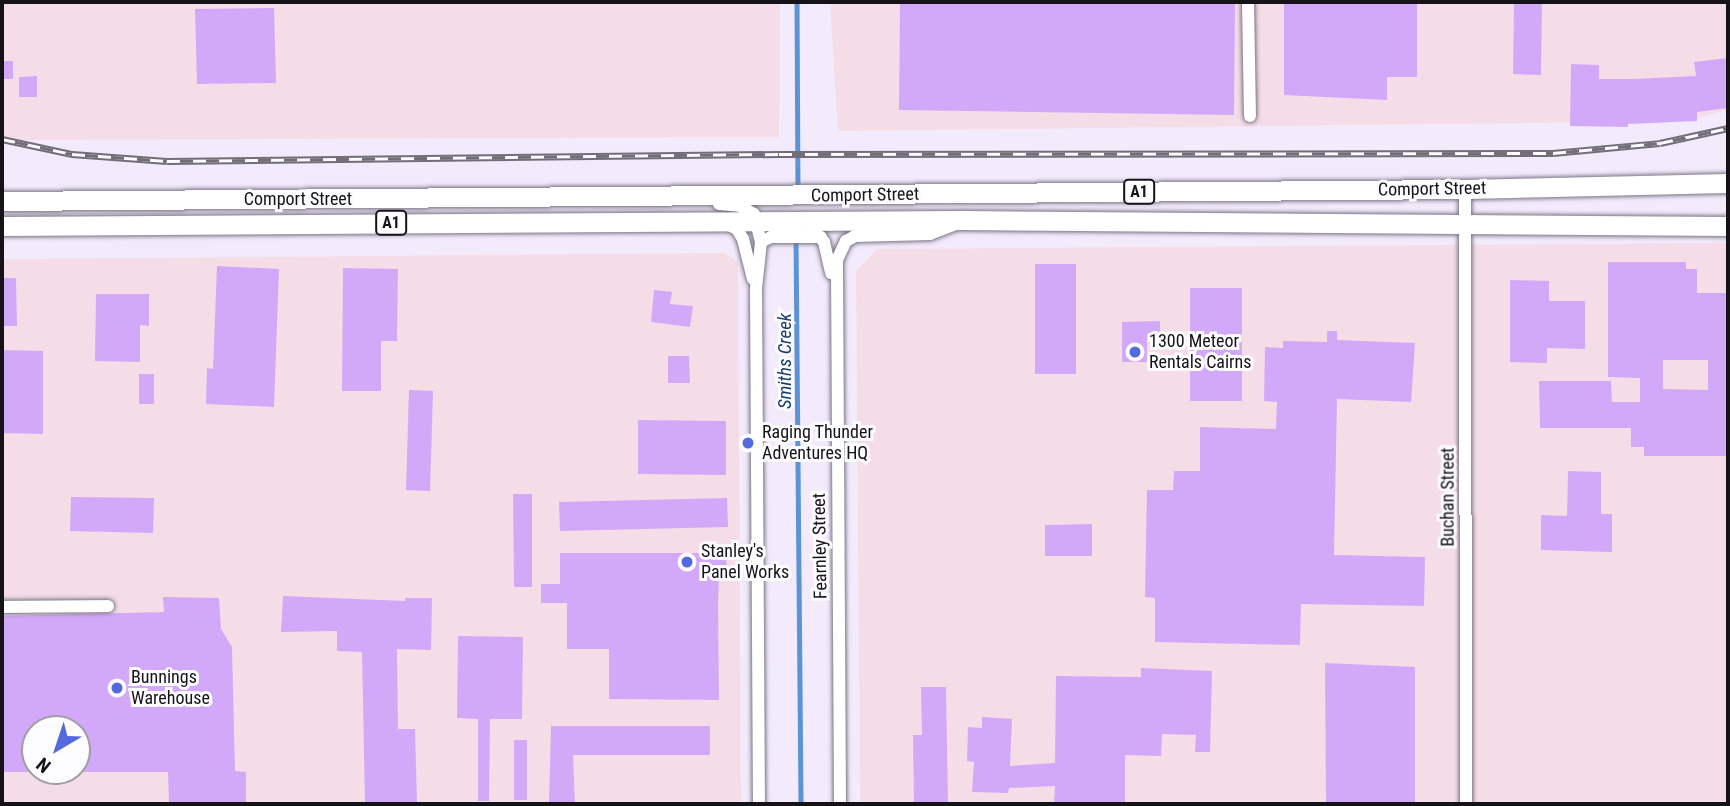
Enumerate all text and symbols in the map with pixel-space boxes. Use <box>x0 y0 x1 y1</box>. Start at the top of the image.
street label: Comport Street <box>1378 177 1486 201</box>
road number: A1 <box>1122 180 1156 204</box>
street label: Comport Street <box>811 183 919 207</box>
street label: Comport Street <box>244 188 352 210</box>
road number: A1 <box>374 210 408 236</box>
water label: Smiths Creek <box>774 313 796 409</box>
place label: 1300 Meteor Rentals Cairns <box>1149 331 1251 374</box>
marker: 1300 Meteor Rentals Cairns <box>1127 344 1143 360</box>
place label: Raging Thunder Adventures HQ <box>762 422 873 464</box>
marker: Raging Thunder Adventures HQ <box>740 435 756 451</box>
street label: Buchan Street <box>1437 447 1459 547</box>
street label: Fearnley Street <box>808 493 832 599</box>
place label: Stanley's Panel Works <box>701 541 789 584</box>
marker: Stanley's Panel Works <box>679 554 695 570</box>
place label: Bunnings Warehouse <box>131 667 210 710</box>
marker: Bunnings Warehouse <box>109 680 125 696</box>
north arrow <box>21 715 91 785</box>
text: N <box>32 753 55 778</box>

